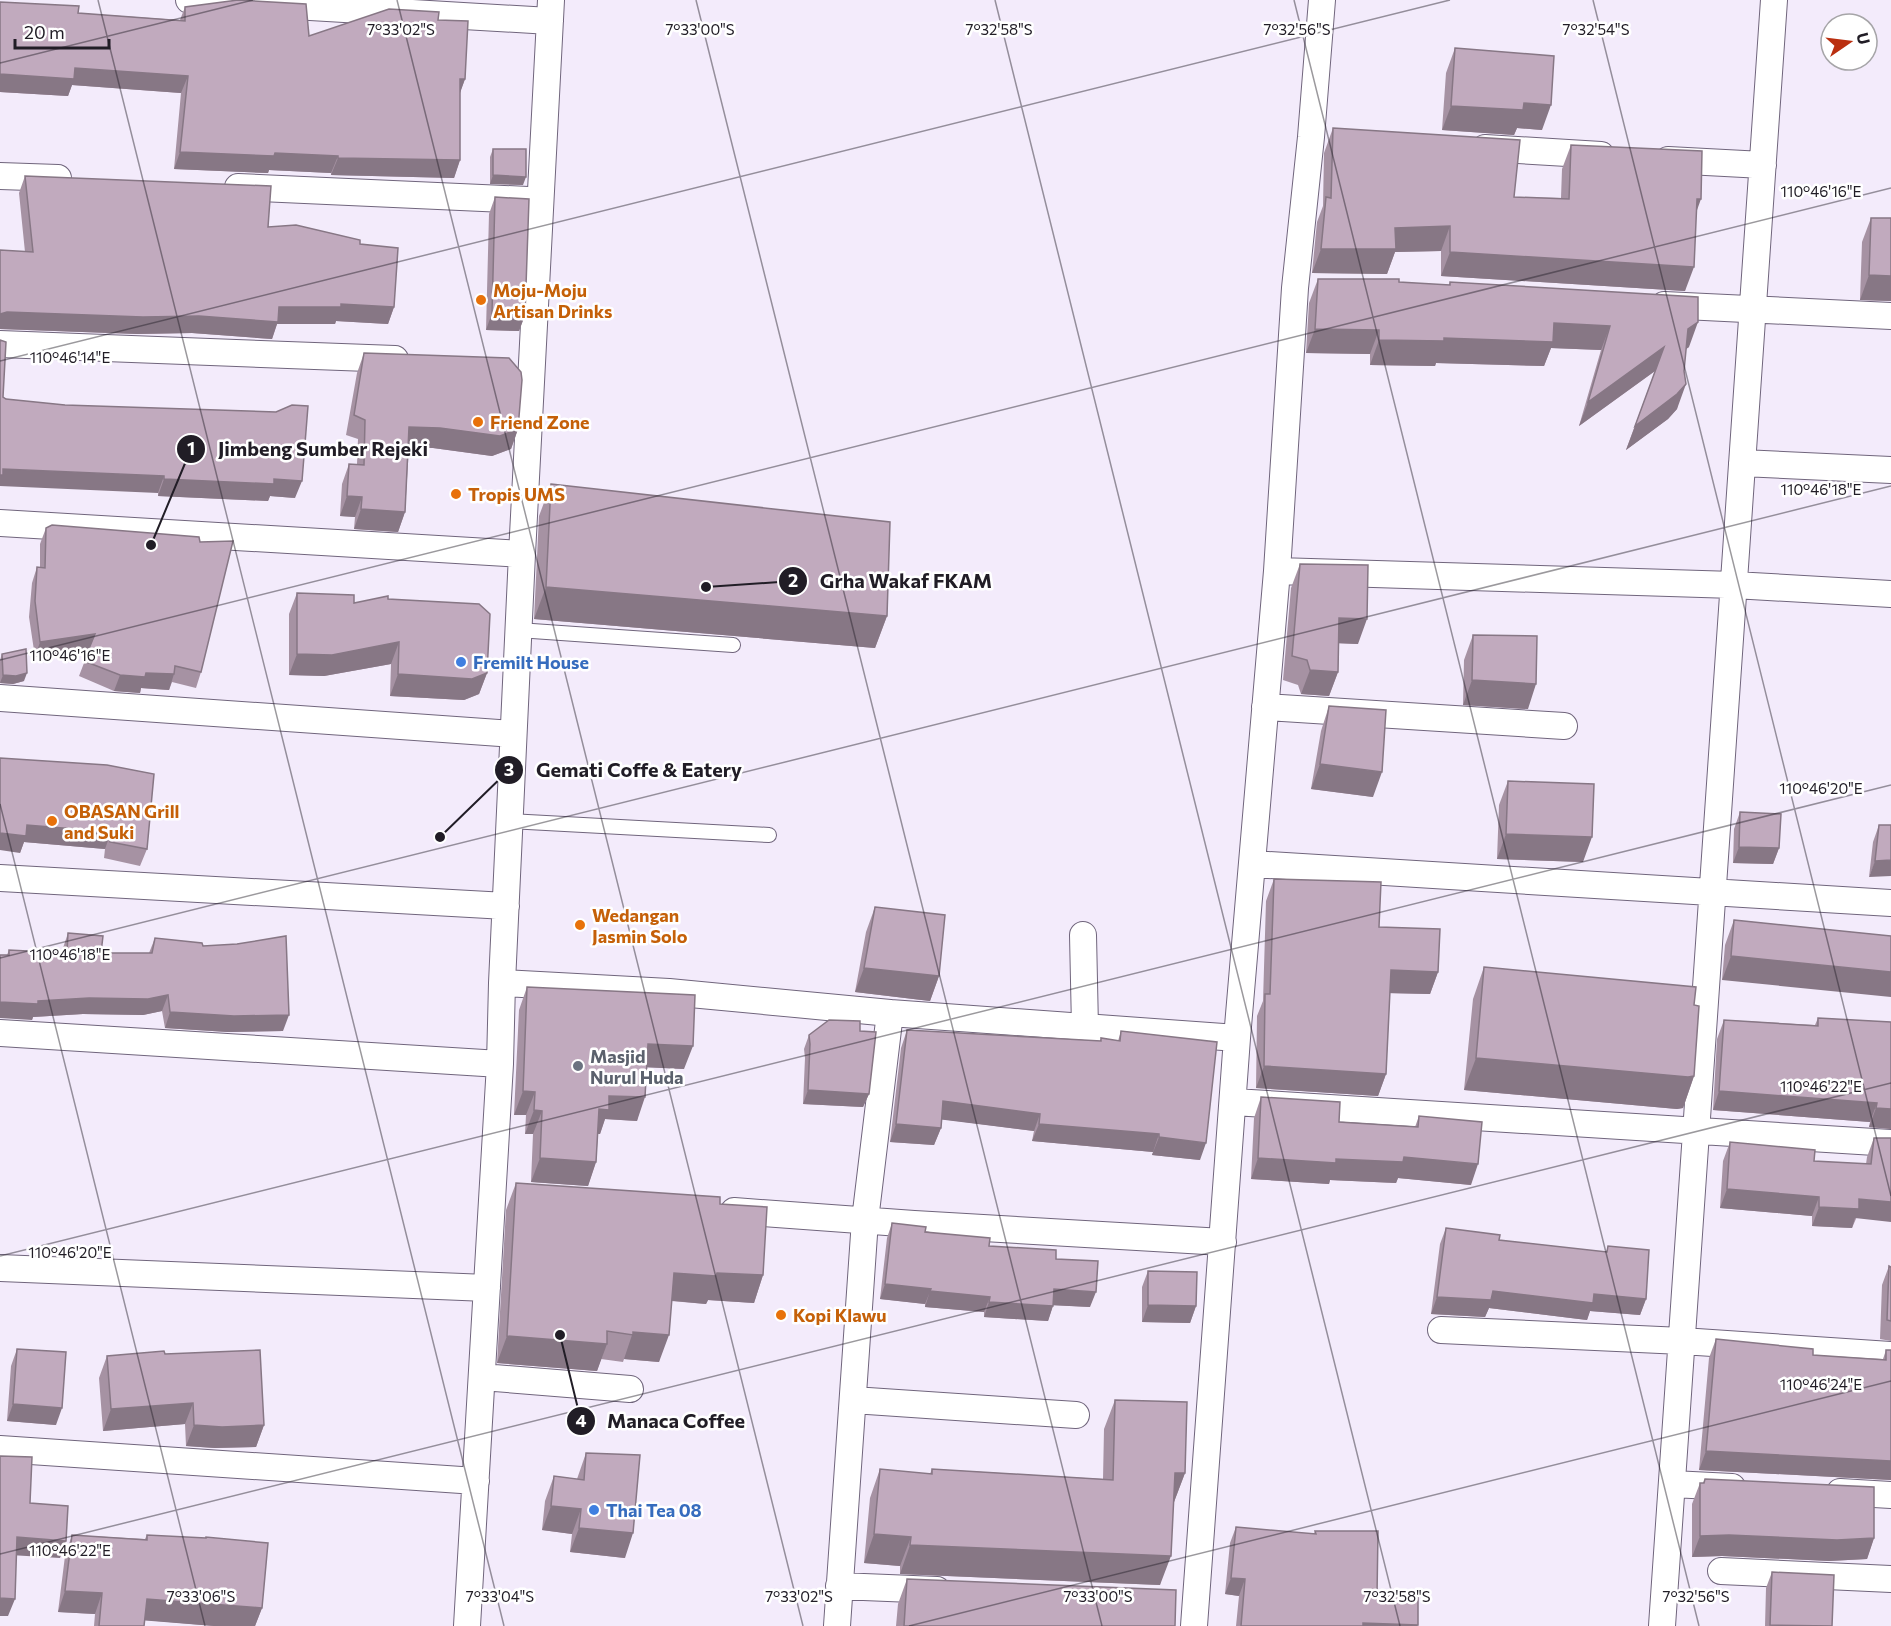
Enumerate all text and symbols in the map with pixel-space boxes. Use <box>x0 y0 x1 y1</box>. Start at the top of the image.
scale bar <box>15 12 110 50</box>
north arrow <box>1819 12 1879 72</box>
text: 7°33'02"S <box>367 20 435 38</box>
text: 7°33'00"S <box>665 20 735 38</box>
text: 7°32'58"S <box>965 20 1033 38</box>
text: 7°32'56"S <box>1263 20 1331 38</box>
text: 7°32'54"S <box>1563 20 1630 38</box>
text: 20 m <box>24 21 65 43</box>
text: U <box>1853 30 1875 46</box>
text: 110°46'16"E <box>1781 182 1861 200</box>
place label: Moju-Moju Artisan Drinks <box>493 279 612 322</box>
marker: Moju-Moju Artisan Drinks <box>474 293 488 307</box>
text: 110°46'14"E <box>30 348 110 366</box>
place label: Friend Zone <box>490 411 590 433</box>
marker: Friend Zone <box>471 415 485 429</box>
callout: Jimbeng Sumber Rejeki <box>176 430 440 468</box>
text: Jimbeng Sumber Rejeki <box>218 436 428 460</box>
text: 1 <box>187 437 195 459</box>
text: 110°46'18"E <box>1781 480 1861 498</box>
place label: Tropis UMS <box>468 483 565 505</box>
marker: Tropis UMS <box>449 487 463 501</box>
callout: Grha Wakaf FKAM <box>778 562 1004 600</box>
text: Grha Wakaf FKAM <box>820 568 992 592</box>
text: 2 <box>788 569 798 591</box>
text: 110°46'16"E <box>30 646 110 664</box>
place label: Fremilt House <box>473 651 589 673</box>
marker: Fremilt House <box>454 655 468 669</box>
callout: Gemati Coffe & Eatery <box>494 751 754 789</box>
text: Gemati Coffe & Eatery <box>536 757 742 781</box>
text: 3 <box>504 758 514 780</box>
text: 110°46'20"E <box>1779 779 1863 797</box>
place label: OBASAN Grill and Suki <box>64 800 179 843</box>
marker: OBASAN Grill and Suki <box>45 814 59 828</box>
place label: Wedangan Jasmin Solo <box>592 904 688 947</box>
marker: Wedangan Jasmin Solo <box>573 918 587 932</box>
text: 110°46'18"E <box>30 945 110 963</box>
place label: Masjid Nurul Huda <box>590 1045 684 1088</box>
marker: Masjid Nurul Huda <box>571 1059 585 1073</box>
text: 110°46'22"E <box>1780 1077 1862 1095</box>
text: 110°46'20"E <box>28 1243 112 1261</box>
place label: Kopi Klawu <box>793 1304 887 1326</box>
marker: Kopi Klawu <box>774 1308 788 1322</box>
text: 110°46'24"E <box>1780 1375 1862 1393</box>
callout: Manaca Coffee <box>566 1402 757 1440</box>
text: Manaca Coffee <box>607 1408 745 1432</box>
text: 4 <box>575 1409 587 1431</box>
place label: Thai Tea 08 <box>606 1499 702 1521</box>
marker: Thai Tea 08 <box>587 1503 601 1517</box>
text: 110°46'22"E <box>29 1541 111 1559</box>
text: 7°33'06"S <box>167 1587 235 1605</box>
text: 7°33'04"S <box>466 1587 534 1605</box>
text: 7°33'02"S <box>765 1587 833 1605</box>
text: 7°33'00"S <box>1063 1587 1133 1605</box>
text: 7°32'58"S <box>1363 1587 1431 1605</box>
text: 7°32'56"S <box>1662 1587 1730 1605</box>

